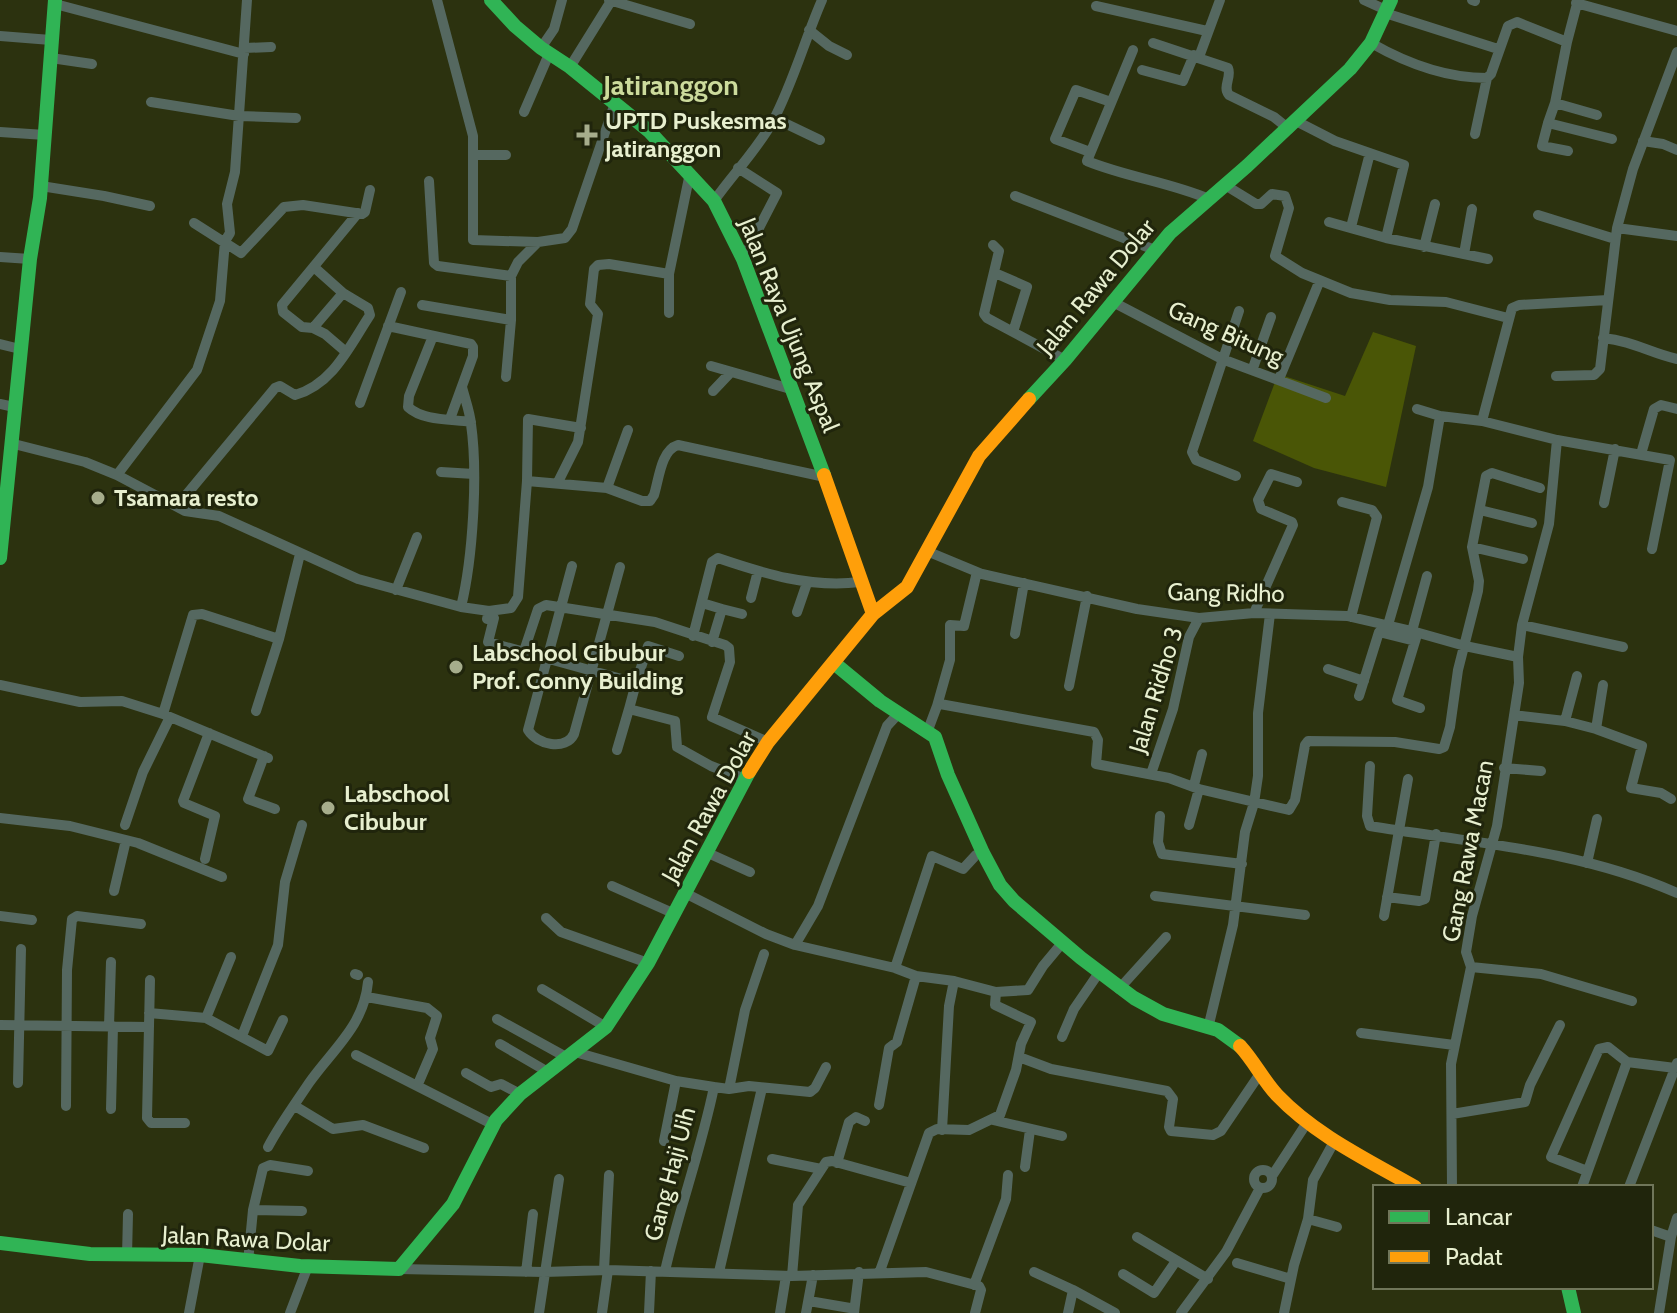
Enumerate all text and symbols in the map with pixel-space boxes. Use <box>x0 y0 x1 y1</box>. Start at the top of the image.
district label: Jatiranggon <box>602 68 739 102</box>
place label: UPTD Puskesmas Jatiranggon <box>604 106 787 163</box>
marker: UPTD Puskesmas Jatiranggon <box>576 124 598 146</box>
street label: Jalan Raya Ujung Aspal <box>733 213 846 436</box>
street label: Jalan Rawa Dolar <box>1030 213 1161 361</box>
street label: Gang Bitung <box>1164 294 1290 371</box>
place label: Tsamara resto <box>114 483 259 512</box>
marker: Tsamara resto <box>89 489 107 507</box>
street label: Gang Ridho <box>1167 577 1285 608</box>
street label: Jalan Ridho 3 <box>1122 623 1188 758</box>
place label: Labschool Cibubur Prof. Conny Building <box>472 638 683 695</box>
marker: Labschool Cibubur Prof. Conny Building <box>447 658 465 676</box>
street label: Jalan Rawa Dolar <box>655 726 762 888</box>
street label: Gang Rawa Macan <box>1436 757 1499 944</box>
place label: Labschool Cibubur <box>344 779 450 836</box>
marker: Labschool Cibubur <box>319 799 337 817</box>
street label: Gang Haji Uih <box>638 1104 701 1244</box>
legend <box>1373 1185 1653 1289</box>
text: Lancar <box>1445 1202 1512 1231</box>
street label: Jalan Rawa Dolar <box>160 1220 331 1257</box>
text: Padat <box>1445 1242 1503 1271</box>

